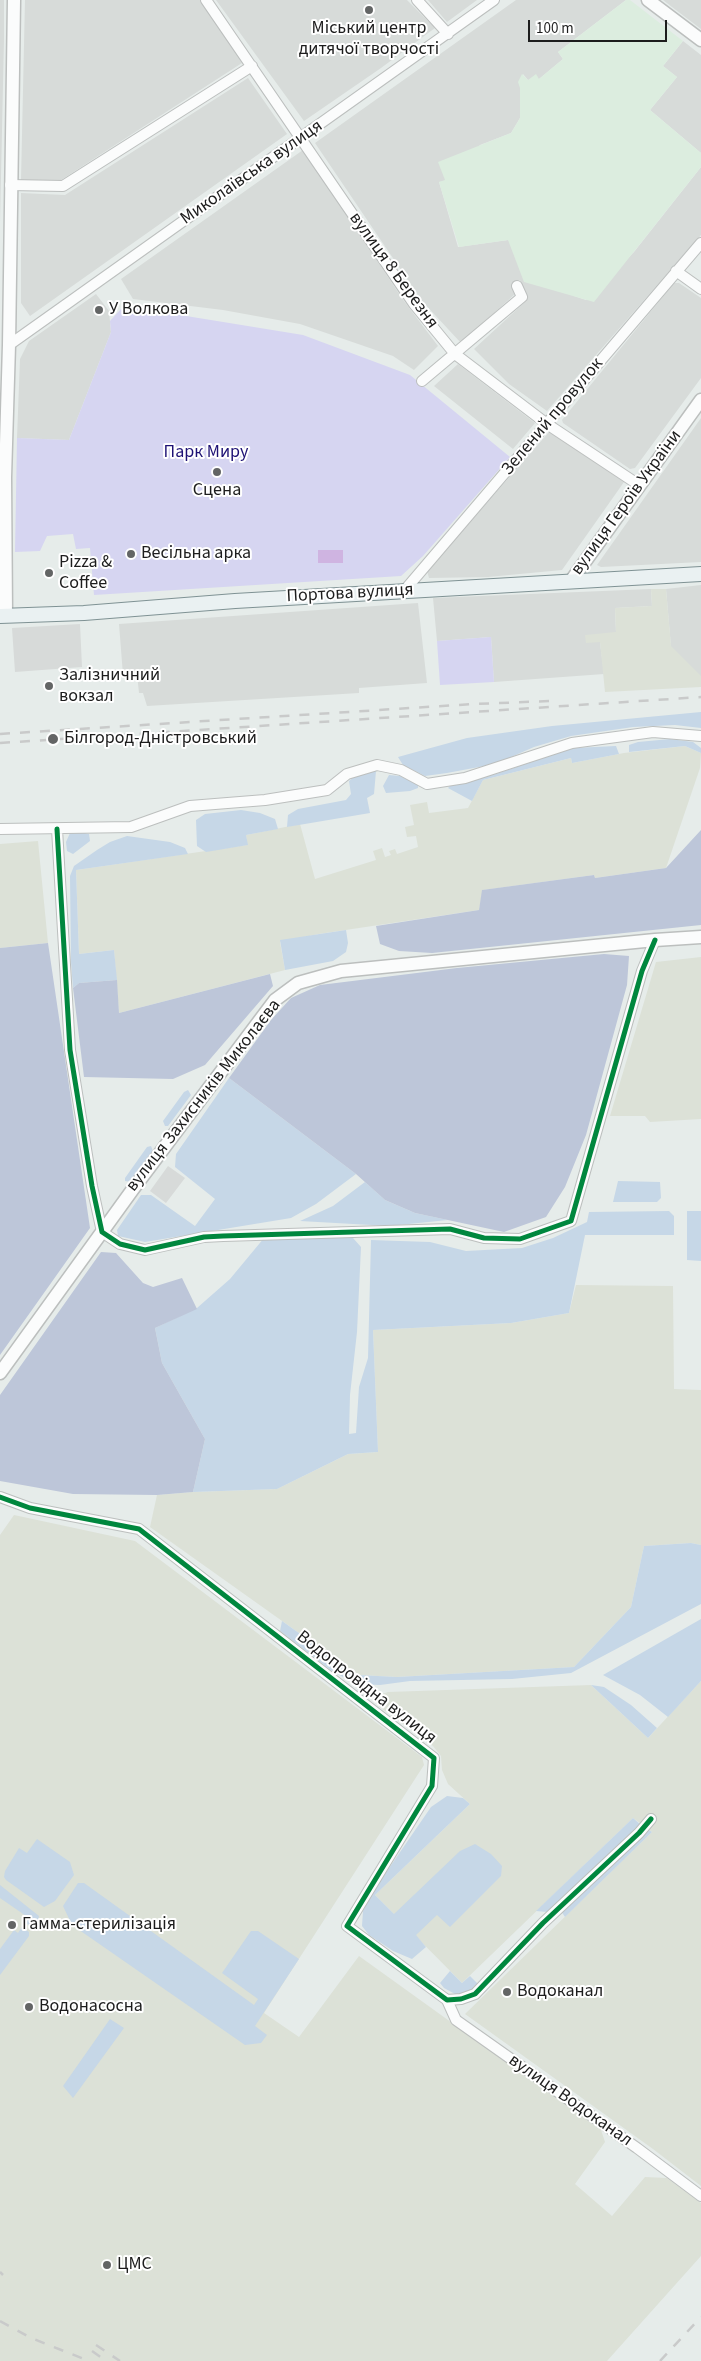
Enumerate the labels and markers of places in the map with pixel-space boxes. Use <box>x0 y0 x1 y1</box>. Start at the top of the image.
marker: Міський центр дитячої творчості <box>363 4 375 16</box>
place label: Міський центр дитячої творчості <box>299 18 439 60</box>
place label: У Волкова <box>109 299 188 321</box>
marker: У Волкова <box>93 304 105 316</box>
marker: Сцена <box>211 466 223 478</box>
place label: Сцена <box>193 480 241 502</box>
place label: Весільна арка <box>141 543 251 565</box>
marker: Весільна арка <box>125 548 137 560</box>
place label: Pizza & Coffee <box>59 552 112 594</box>
marker: Pizza & Coffee <box>43 567 55 579</box>
place label: Залізничний вокзал <box>59 665 160 708</box>
marker: Залізничний вокзал <box>43 680 55 692</box>
place label: Білгород-Дністровський <box>64 728 257 750</box>
marker: Білгород-Дністровський <box>46 732 60 746</box>
place label: Гамма-стерилізація <box>22 1914 176 1936</box>
marker: Гамма-стерилізація <box>6 1919 18 1931</box>
place label: Водоканал <box>517 1981 603 2003</box>
marker: Водоканал <box>501 1986 513 1998</box>
place label: Водонасосна <box>39 1996 143 2018</box>
marker: Водонасосна <box>23 2001 35 2013</box>
place label: ЦМС <box>117 2254 152 2276</box>
marker: ЦМС <box>101 2259 113 2271</box>

